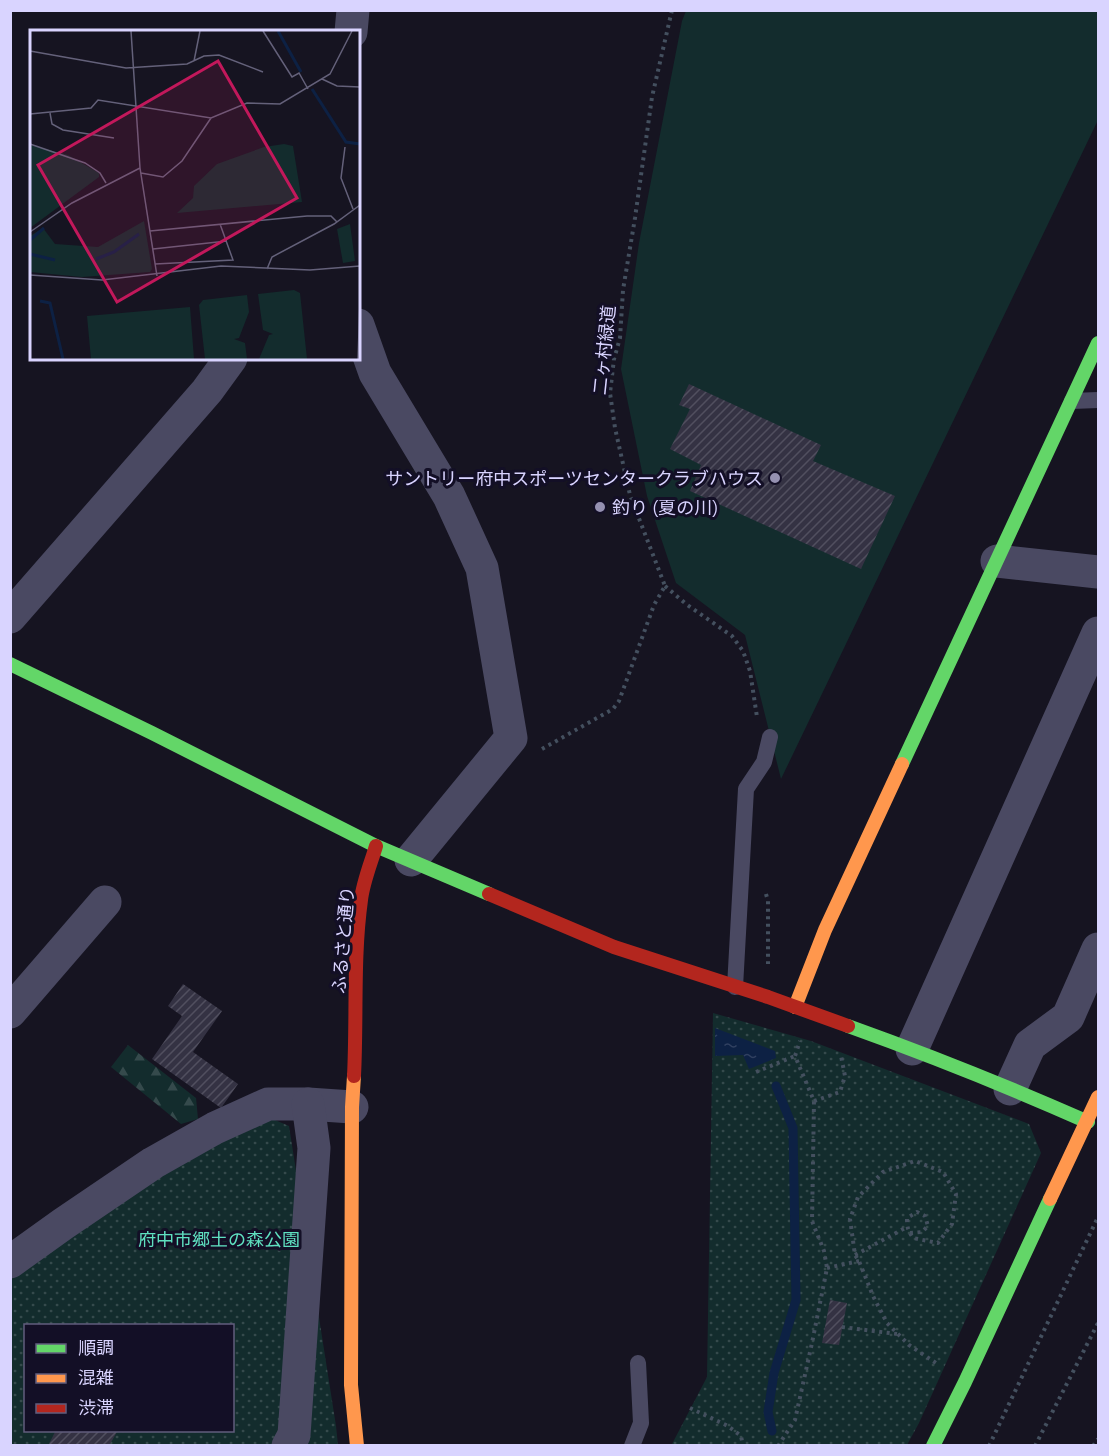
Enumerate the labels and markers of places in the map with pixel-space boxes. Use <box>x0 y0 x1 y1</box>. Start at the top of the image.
place label: サントリー府中スポーツセンタークラブハウス <box>385 467 763 490</box>
marker: サントリー府中スポーツセンタークラブハウス <box>768 471 782 485</box>
place label: 釣り (夏の川) <box>612 496 718 519</box>
marker: 釣り (夏の川) <box>593 500 607 514</box>

